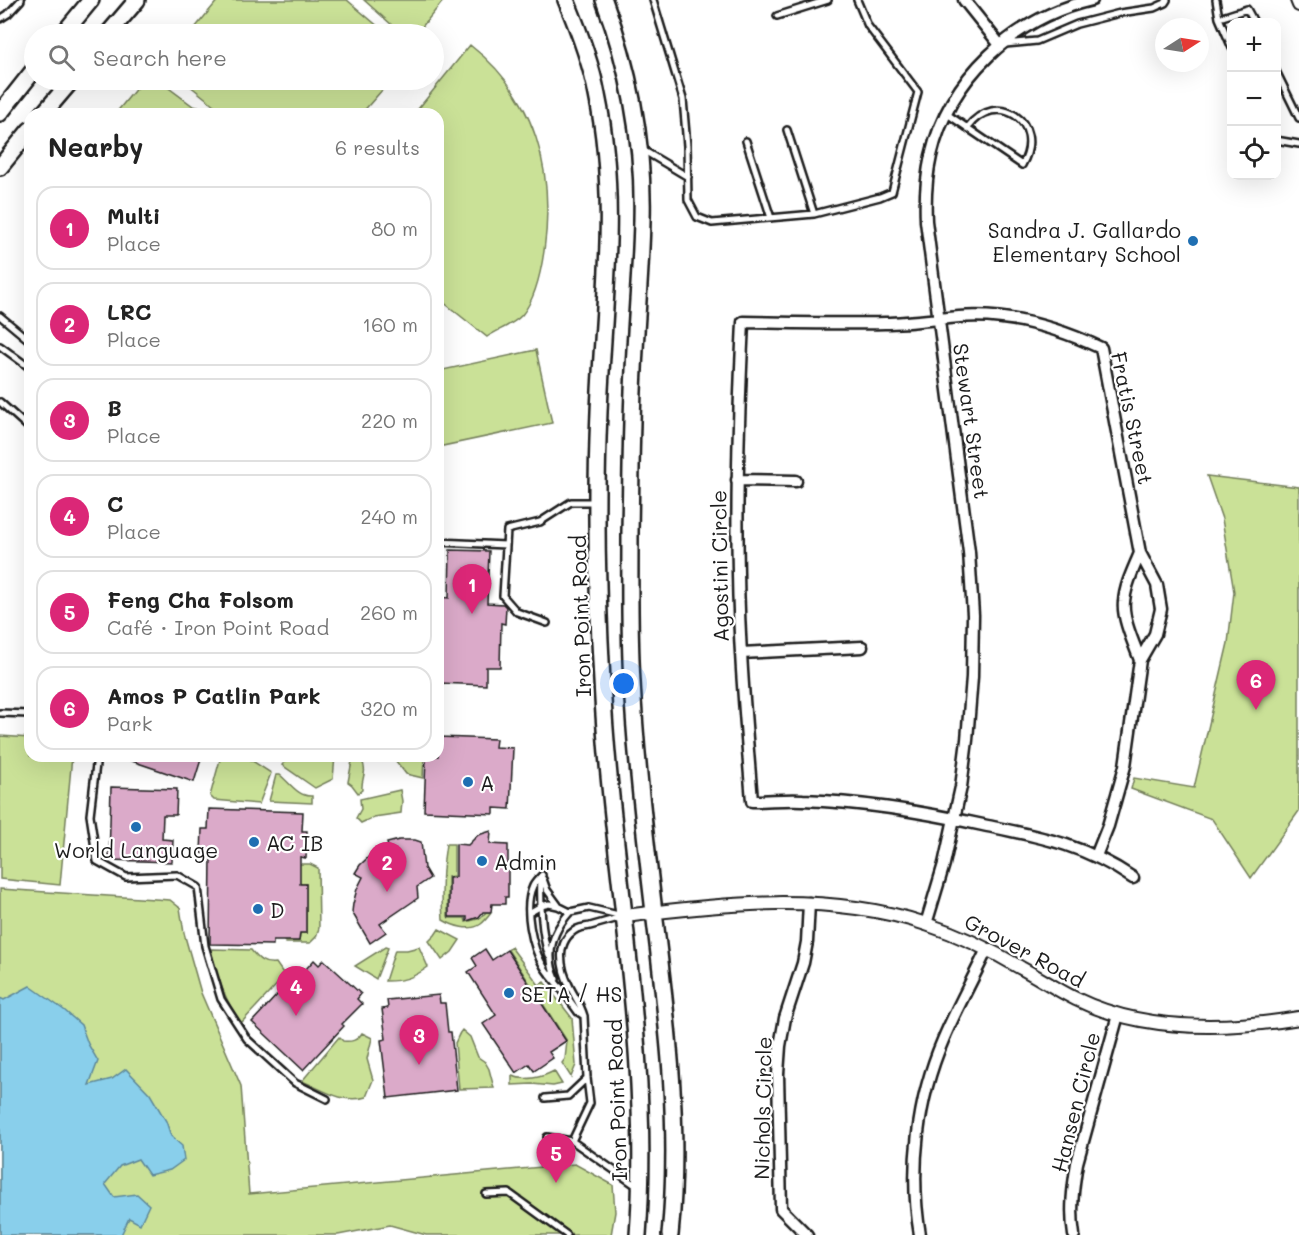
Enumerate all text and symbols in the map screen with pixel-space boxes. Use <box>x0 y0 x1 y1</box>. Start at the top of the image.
north arrow <box>1155 18 1209 72</box>
map controls <box>1227 18 1281 180</box>
button: + <box>1227 18 1281 72</box>
search box <box>24 24 444 90</box>
icon: search <box>45 41 78 74</box>
text: Search here <box>93 43 227 72</box>
button: − <box>1227 72 1281 126</box>
button: locate <box>1227 126 1281 180</box>
text: Nearby <box>48 130 143 164</box>
text: 6 results <box>335 134 420 160</box>
text: Multi <box>107 201 161 230</box>
text: 1 <box>65 215 74 241</box>
text: 80 m <box>371 215 418 241</box>
place label: Sandra J. Gallardo Elementary School <box>988 216 1181 267</box>
text: Place <box>107 230 161 256</box>
marker: Sandra J. Gallardo Elementary School <box>1186 234 1200 248</box>
text: LRC <box>107 297 151 326</box>
text: 2 <box>64 311 75 337</box>
text: 160 m <box>362 311 418 337</box>
text: Place <box>107 326 161 352</box>
street label: Stewart Street <box>948 341 996 501</box>
street label: Fratis Street <box>1106 349 1160 487</box>
text: B <box>107 393 122 422</box>
text: 3 <box>64 407 76 433</box>
text: 220 m <box>361 407 418 433</box>
text: Place <box>107 422 161 448</box>
text: C <box>107 489 123 518</box>
street label: Agostini Circle <box>704 490 734 642</box>
text: 4 <box>63 503 76 529</box>
text: 240 m <box>360 503 418 529</box>
text: Place <box>107 518 161 544</box>
street label: Iron Point Road <box>564 534 596 698</box>
pin: 1 <box>452 564 492 614</box>
text: Feng Cha Folsom <box>107 585 294 614</box>
text: 5 <box>64 599 75 625</box>
text: 260 m <box>360 599 418 625</box>
text: Café · Iron Point Road <box>107 614 329 640</box>
pin: 6 <box>1236 660 1276 710</box>
your location <box>609 669 638 698</box>
text: Amos P Catlin Park <box>107 681 321 710</box>
text: 6 <box>63 695 76 721</box>
text: 320 m <box>360 695 418 721</box>
text: Park <box>107 710 152 736</box>
place label: A <box>480 769 495 796</box>
marker: A <box>461 775 475 789</box>
marker: World Language <box>129 820 143 834</box>
place label: AC IB <box>266 829 323 856</box>
marker: AC IB <box>247 835 261 849</box>
place label: World Language <box>54 836 218 863</box>
pin: 2 <box>368 842 406 892</box>
place label: Admin <box>494 848 557 875</box>
marker: Admin <box>475 854 489 868</box>
place label: D <box>270 896 284 923</box>
marker: D <box>251 902 265 916</box>
street label: Grover Road <box>960 907 1090 993</box>
pin: 4 <box>276 966 316 1016</box>
place label: SETA / HS <box>521 980 622 1007</box>
marker: SETA / HS <box>502 986 516 1000</box>
pin: 3 <box>400 1016 438 1065</box>
street label: Iron Point Road <box>600 1018 632 1182</box>
street label: Hansen Circle <box>1045 1029 1105 1175</box>
street label: Nichols Circle <box>747 1036 777 1180</box>
pin: 5 <box>536 1134 576 1183</box>

